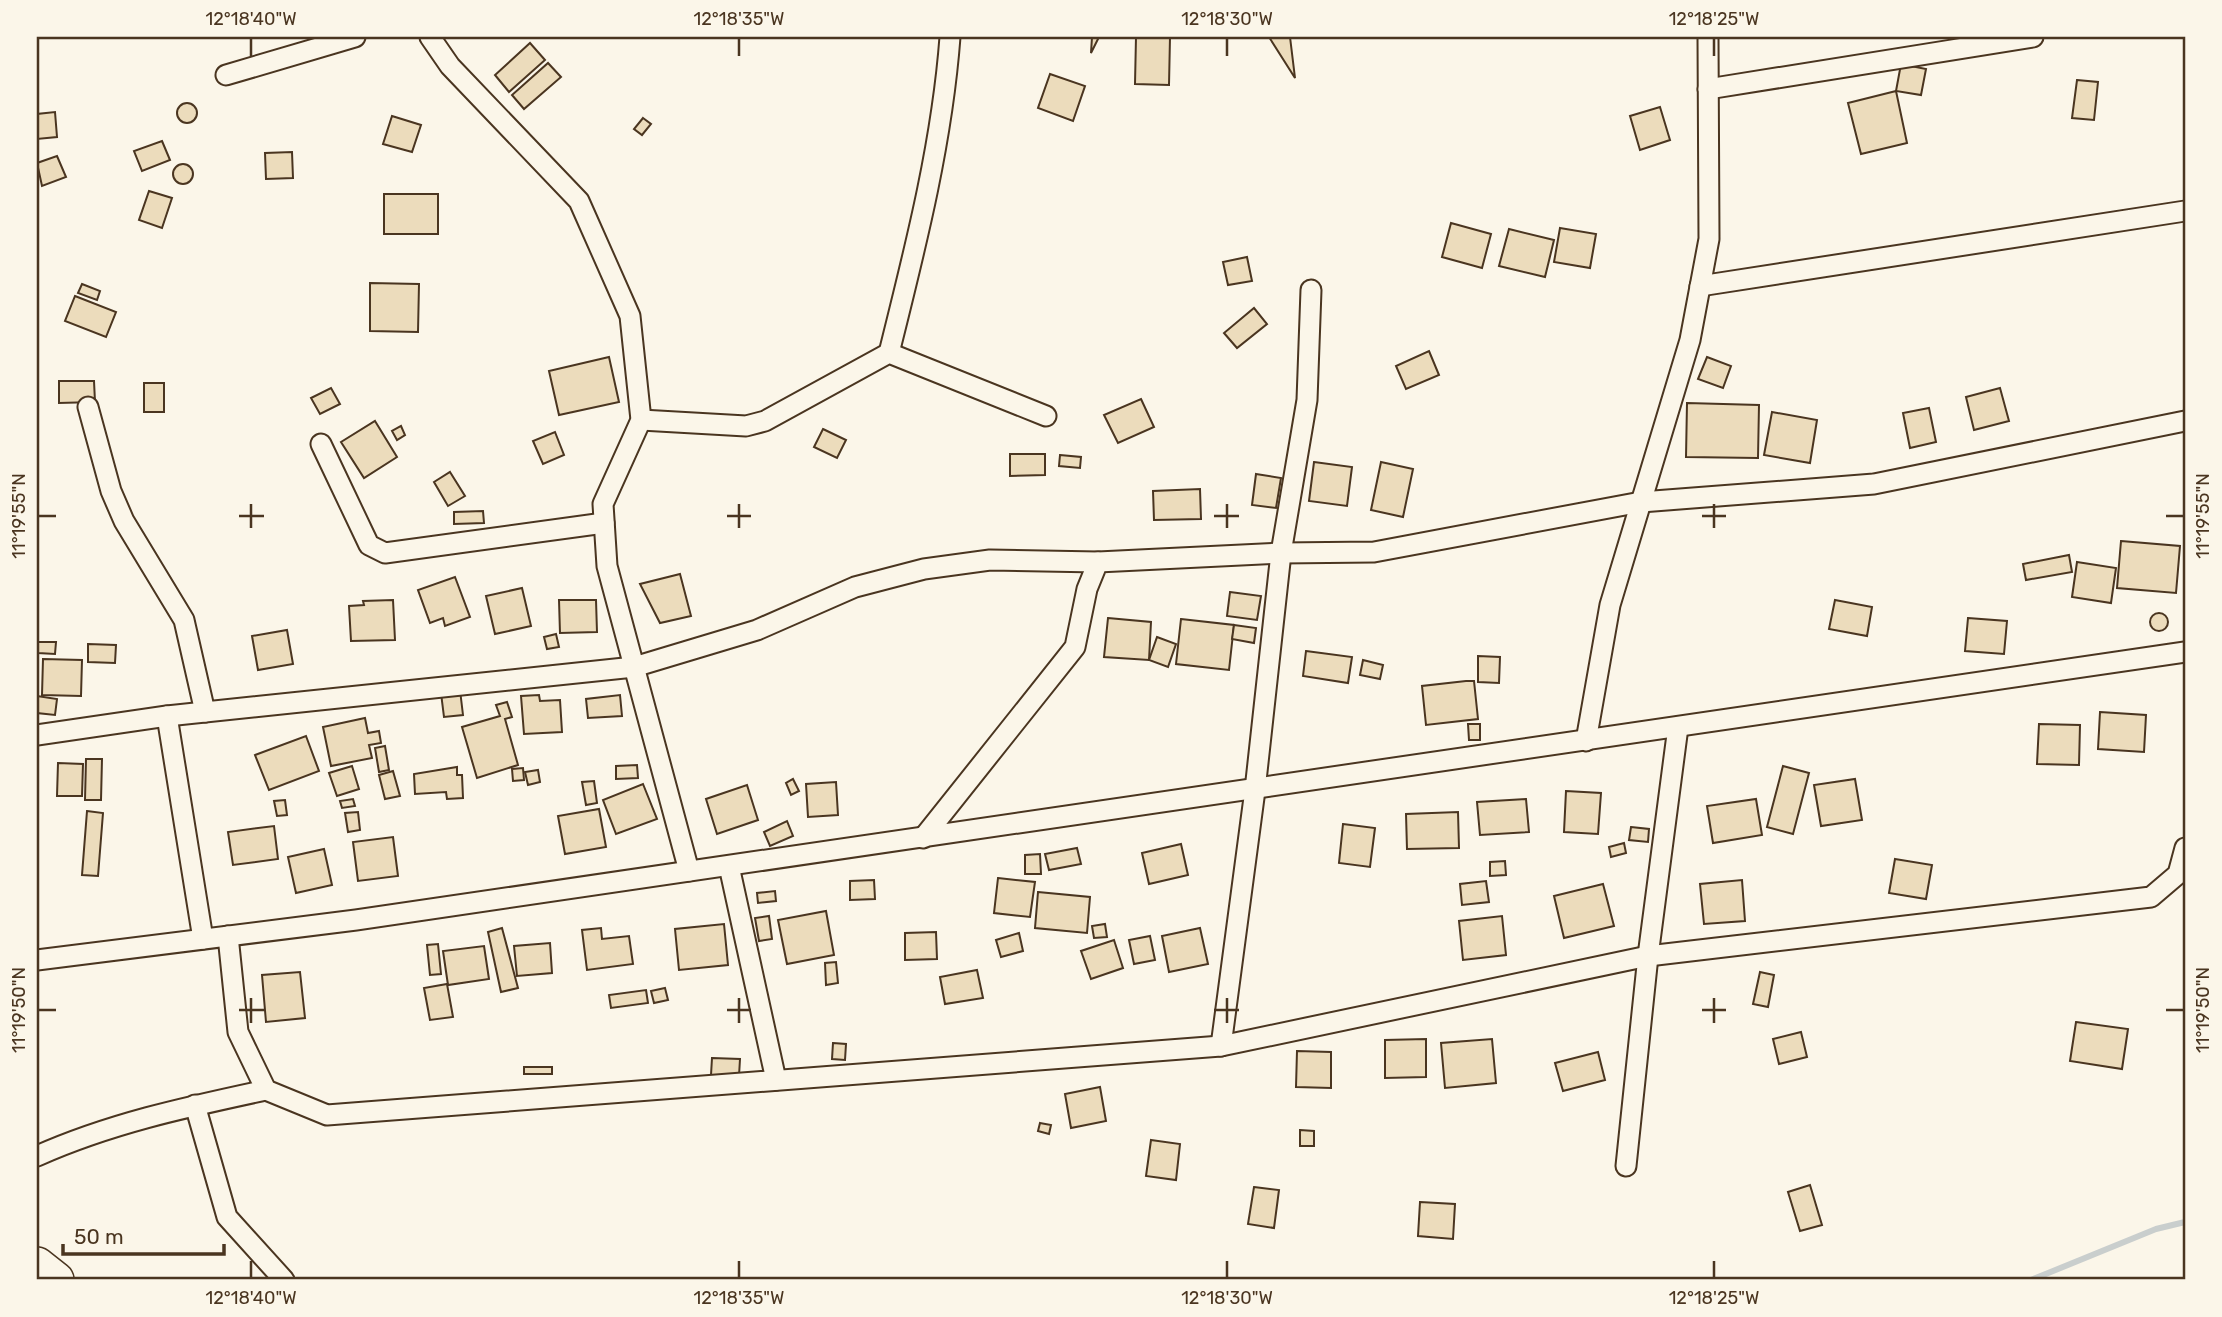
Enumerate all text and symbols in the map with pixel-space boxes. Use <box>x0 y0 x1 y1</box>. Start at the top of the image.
text: 12°18'40"W <box>205 8 297 30</box>
text: 12°18'35"W <box>694 8 785 30</box>
text: 12°18'30"W <box>1181 8 1273 30</box>
text: 12°18'25"W <box>1669 8 1759 30</box>
text: 11°19'55"N <box>8 473 30 559</box>
text: 11°19'55"N <box>2192 473 2214 559</box>
text: 11°19'50"N <box>8 967 30 1053</box>
text: 11°19'50"N <box>2192 967 2214 1053</box>
scale bar <box>63 1212 224 1256</box>
text: 50 m <box>74 1224 124 1249</box>
text: 12°18'40"W <box>205 1287 297 1309</box>
text: 12°18'35"W <box>694 1287 785 1309</box>
text: 12°18'30"W <box>1181 1287 1273 1309</box>
text: 12°18'25"W <box>1669 1287 1759 1309</box>

